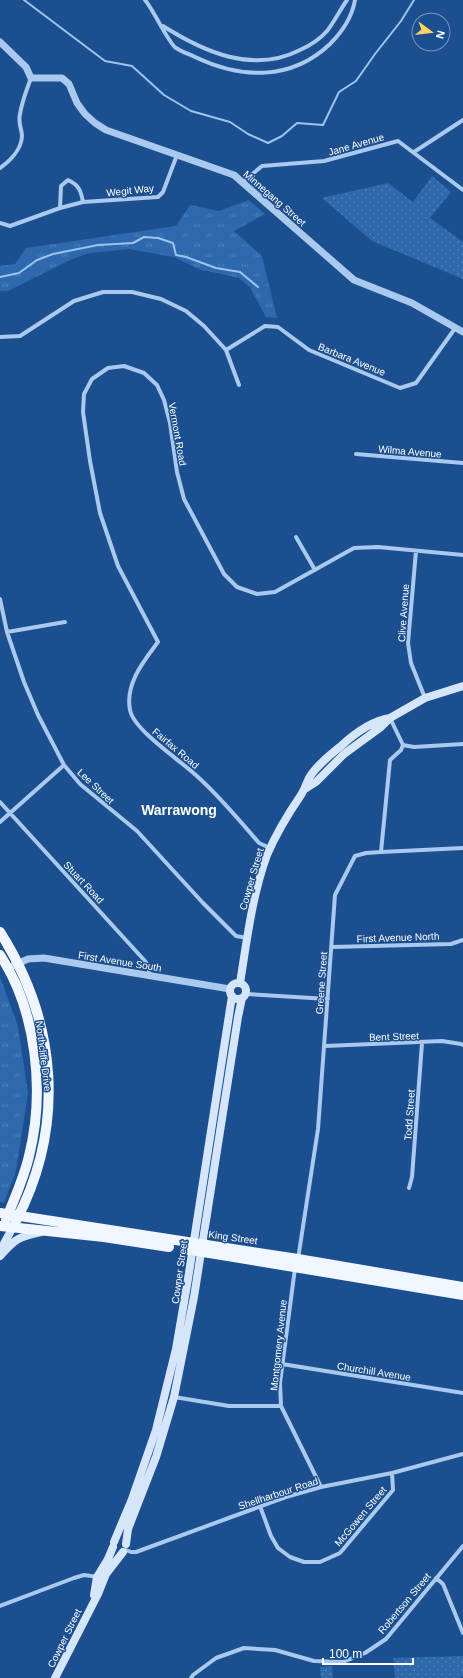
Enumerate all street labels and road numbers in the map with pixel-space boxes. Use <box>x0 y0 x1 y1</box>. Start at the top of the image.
street label: Jane Avenue <box>327 131 386 158</box>
street label: Minnegang Street <box>241 168 308 229</box>
street label: Wegit Way <box>106 183 154 198</box>
street label: Barbara Avenue <box>317 341 387 378</box>
street label: Vermont Road <box>167 402 188 467</box>
street label: Wilma Avenue <box>378 443 443 460</box>
street label: Clive Avenue <box>396 583 411 642</box>
street label: Fairfax Road <box>150 726 201 771</box>
street label: Lee Street <box>75 767 116 806</box>
street label: Cowper Street <box>237 847 266 911</box>
street label: Stuart Road <box>61 859 106 906</box>
street label: First Avenue North <box>357 931 440 944</box>
street label: First Avenue South <box>77 949 162 974</box>
street label: Greene Street <box>314 951 329 1015</box>
street label: Northcliffe Drive <box>34 1020 53 1092</box>
street label: Bent Street <box>369 1030 419 1043</box>
street label: Todd Street <box>402 1089 417 1141</box>
street label: King Street <box>208 1229 258 1246</box>
street label: Cowper Street <box>170 1239 189 1304</box>
street label: Montgomery Avenue <box>268 1299 289 1391</box>
street label: Churchill Avenue <box>336 1360 412 1383</box>
street label: Shellharbour Road <box>237 1475 320 1512</box>
street label: McGowen Street <box>332 1484 389 1548</box>
street label: Robertson Street <box>376 1571 433 1636</box>
street label: Cowper Street <box>45 1607 83 1669</box>

